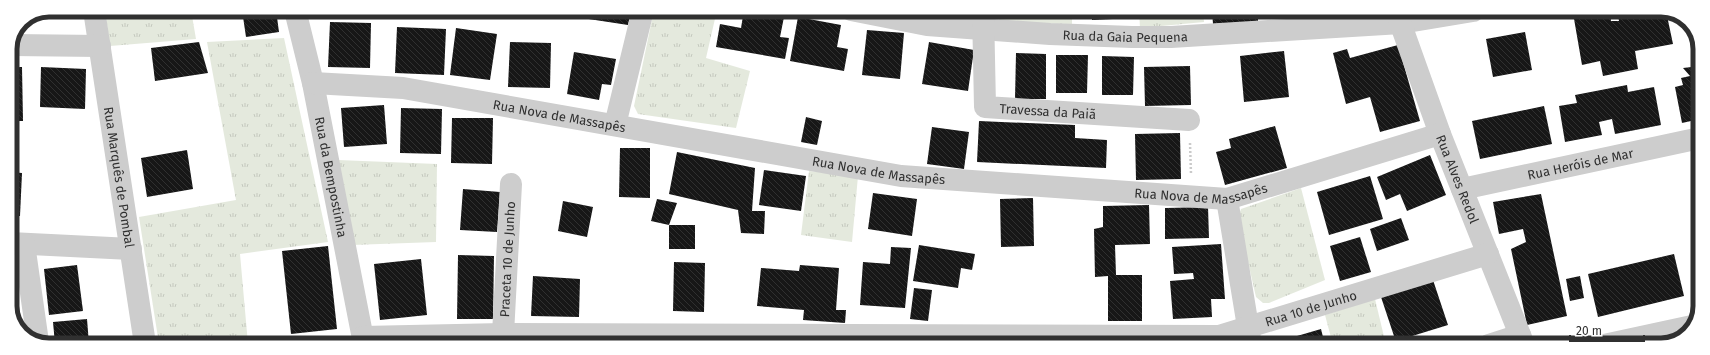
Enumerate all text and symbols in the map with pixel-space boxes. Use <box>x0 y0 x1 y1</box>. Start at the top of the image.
street label: Rua da Gaia Pequena <box>1062 27 1188 45</box>
street label: Rua Nova de Massapês <box>492 97 627 135</box>
street label: Travessa da Paiã <box>999 100 1097 122</box>
street label: Rua Marquês de Pombal <box>101 106 138 249</box>
street label: Rua da Bempostinha <box>312 115 350 239</box>
street label: Rua Alves Redol <box>1434 132 1482 226</box>
street label: Rua Heróis de Mar <box>1526 145 1635 182</box>
street label: Rua Nova de Massapês <box>811 153 946 187</box>
street label: Rua Nova de Massapês <box>1134 180 1269 207</box>
street label: Praceta 10 de Junho <box>496 201 518 318</box>
street label: Rua 10 de Junho <box>1263 287 1358 329</box>
scale bar <box>1570 317 1644 343</box>
text: 20 m <box>1576 324 1602 338</box>

